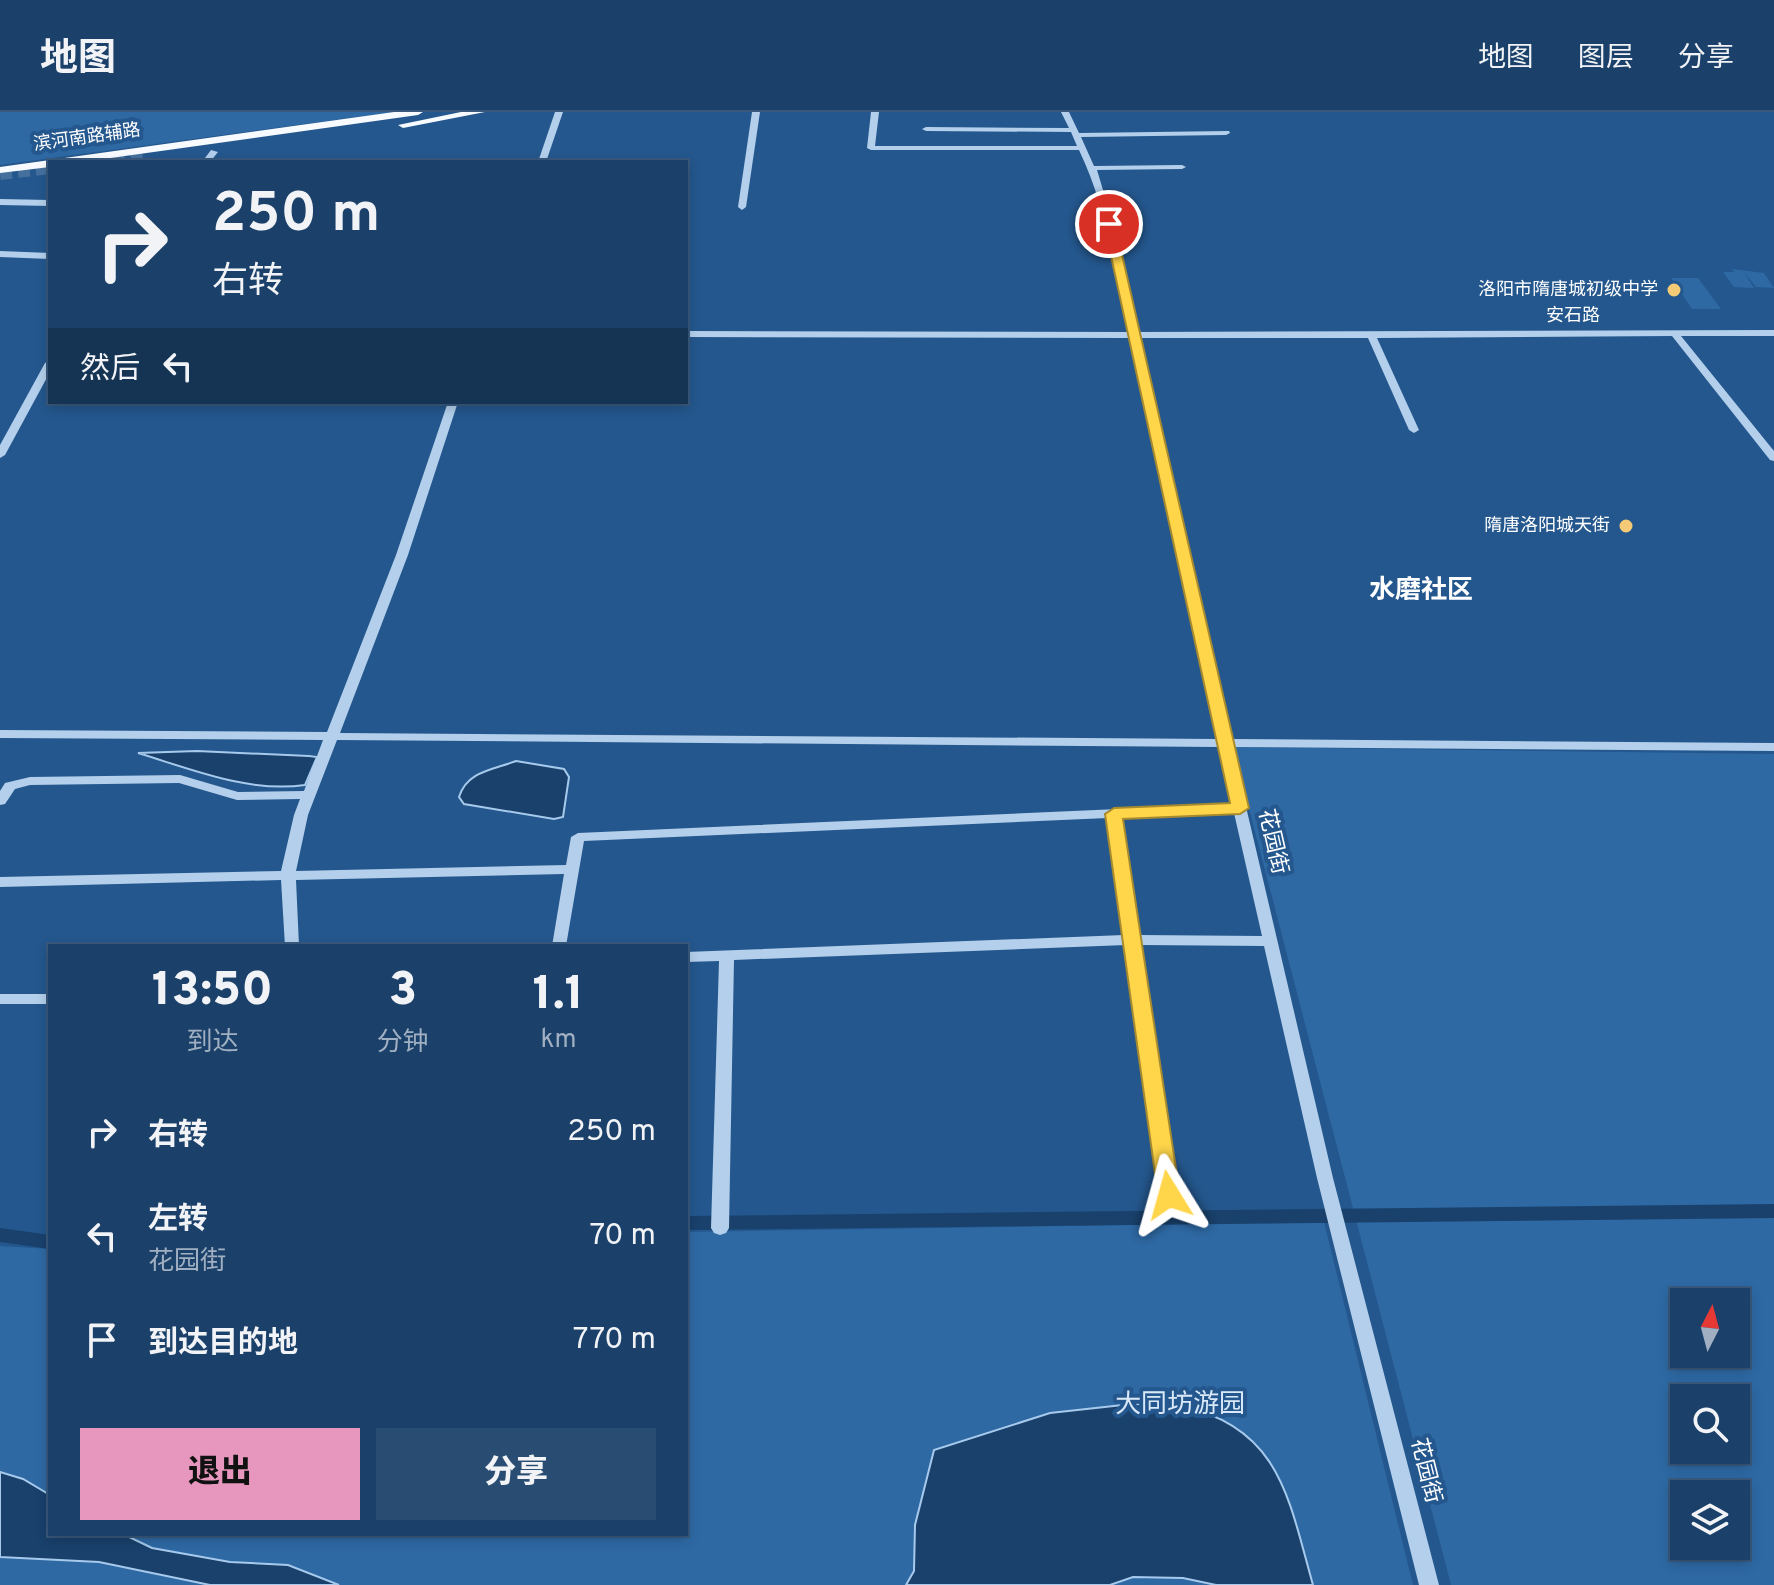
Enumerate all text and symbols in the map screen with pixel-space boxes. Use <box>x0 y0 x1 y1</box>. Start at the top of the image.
text: 地图 <box>40 36 116 85</box>
text: 地图 <box>1478 41 1534 77</box>
text: 图层 <box>1578 41 1634 77</box>
text: 分享 <box>1678 41 1734 77</box>
street label: 滨河南路辅路 <box>32 119 142 157</box>
text: 250 m <box>212 181 380 251</box>
pin <box>1075 190 1143 258</box>
icon: right <box>80 192 184 296</box>
icon: arrive <box>1087 202 1131 246</box>
text: 右转 <box>212 260 284 306</box>
place label: 洛阳市隋唐城初级中学 <box>1478 279 1658 302</box>
marker: 洛阳市隋唐城初级中学 <box>1665 281 1683 299</box>
street label: 安石路 <box>1546 305 1600 328</box>
icon: left <box>156 344 200 388</box>
text: 然后 <box>80 352 140 389</box>
place label: 隋唐洛阳城天街 <box>1484 515 1610 538</box>
marker: 隋唐洛阳城天街 <box>1617 517 1635 535</box>
district label: 水磨社区 <box>1369 575 1473 608</box>
street label: 花园街 <box>1251 807 1293 877</box>
text: 13:50 <box>152 962 273 1022</box>
text: 3 <box>388 962 417 1022</box>
text: 1.1 <box>533 966 584 1026</box>
text: km <box>540 1024 576 1057</box>
text: 到达 <box>186 1027 238 1060</box>
text: 分钟 <box>377 1027 429 1060</box>
icon: right <box>80 1110 124 1154</box>
text: 250 m <box>567 1114 656 1151</box>
text: 右转 <box>148 1118 208 1155</box>
position arrow <box>1127 1153 1211 1237</box>
text: 左转 <box>148 1202 208 1239</box>
icon: left <box>80 1214 124 1258</box>
text: 70 m <box>590 1218 656 1255</box>
text: 花园街 <box>148 1246 226 1279</box>
north arrow <box>1670 1288 1750 1368</box>
map controls <box>1670 1288 1750 1560</box>
icon: arrive <box>80 1318 124 1362</box>
text: 770 m <box>573 1322 656 1359</box>
text: 到达目的地 <box>148 1326 298 1363</box>
button: search <box>1670 1384 1750 1464</box>
park label: 大同坊游园 <box>1115 1389 1245 1422</box>
button: 退出 <box>80 1428 360 1520</box>
button: 分享 <box>376 1428 656 1520</box>
street label: 花园街 <box>1404 1436 1446 1506</box>
button: layers <box>1670 1480 1750 1560</box>

